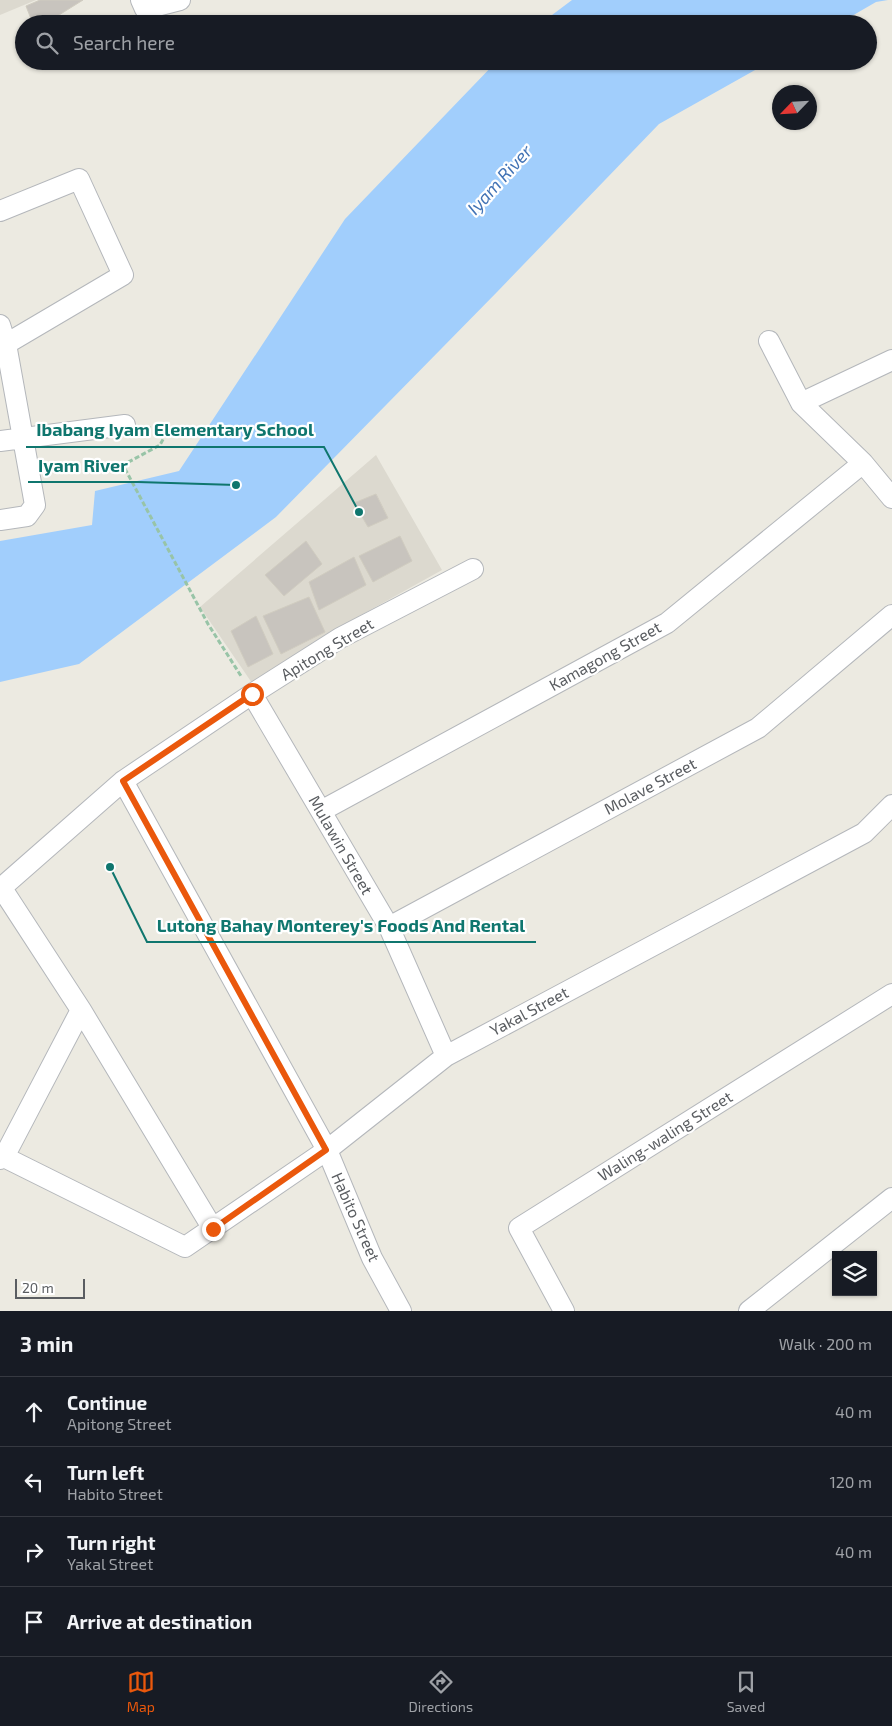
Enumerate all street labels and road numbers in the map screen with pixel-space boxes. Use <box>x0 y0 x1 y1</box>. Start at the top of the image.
street label: Apitong Street <box>277 613 376 684</box>
street label: Kamagong Street <box>545 617 664 694</box>
street label: Molave Street <box>600 753 699 818</box>
street label: Mulawin Street <box>305 792 377 898</box>
street label: Yakal Street <box>486 982 571 1039</box>
street label: Waling-waling Street <box>594 1087 735 1185</box>
street label: Habito Street <box>328 1169 385 1264</box>

